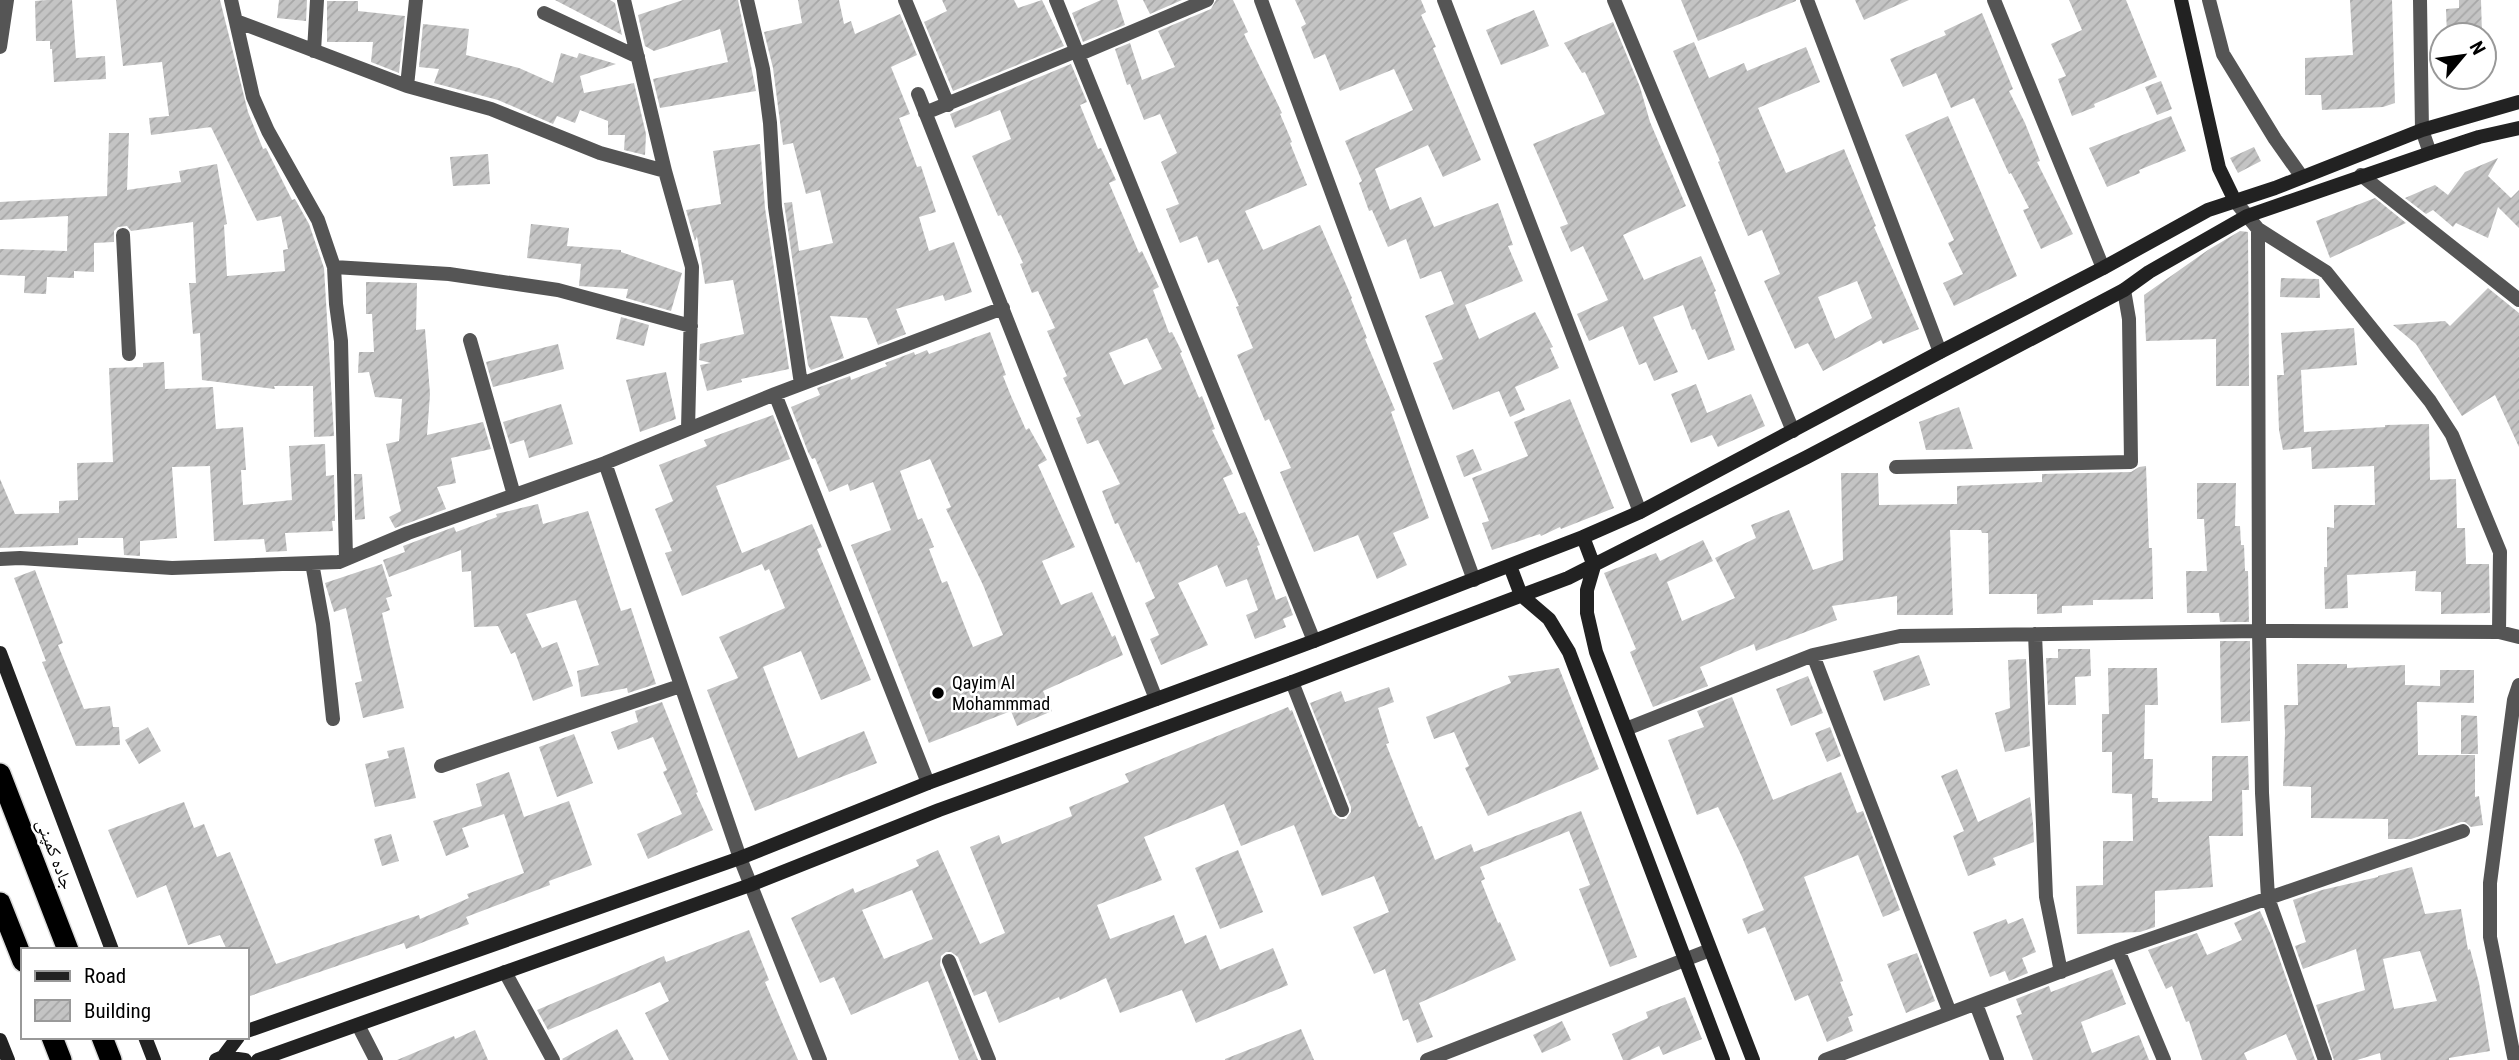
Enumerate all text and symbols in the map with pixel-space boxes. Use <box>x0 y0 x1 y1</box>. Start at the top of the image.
north arrow <box>2428 21 2498 91</box>
text: N <box>2465 37 2490 59</box>
place label: Qayim Al Mohammmad <box>952 672 1050 714</box>
marker: Qayim Al Mohammmad <box>930 685 946 701</box>
street label: جاده کمپنی <box>31 816 79 893</box>
legend <box>21 948 248 1039</box>
text: Road <box>84 964 126 988</box>
text: Building <box>84 999 151 1023</box>

